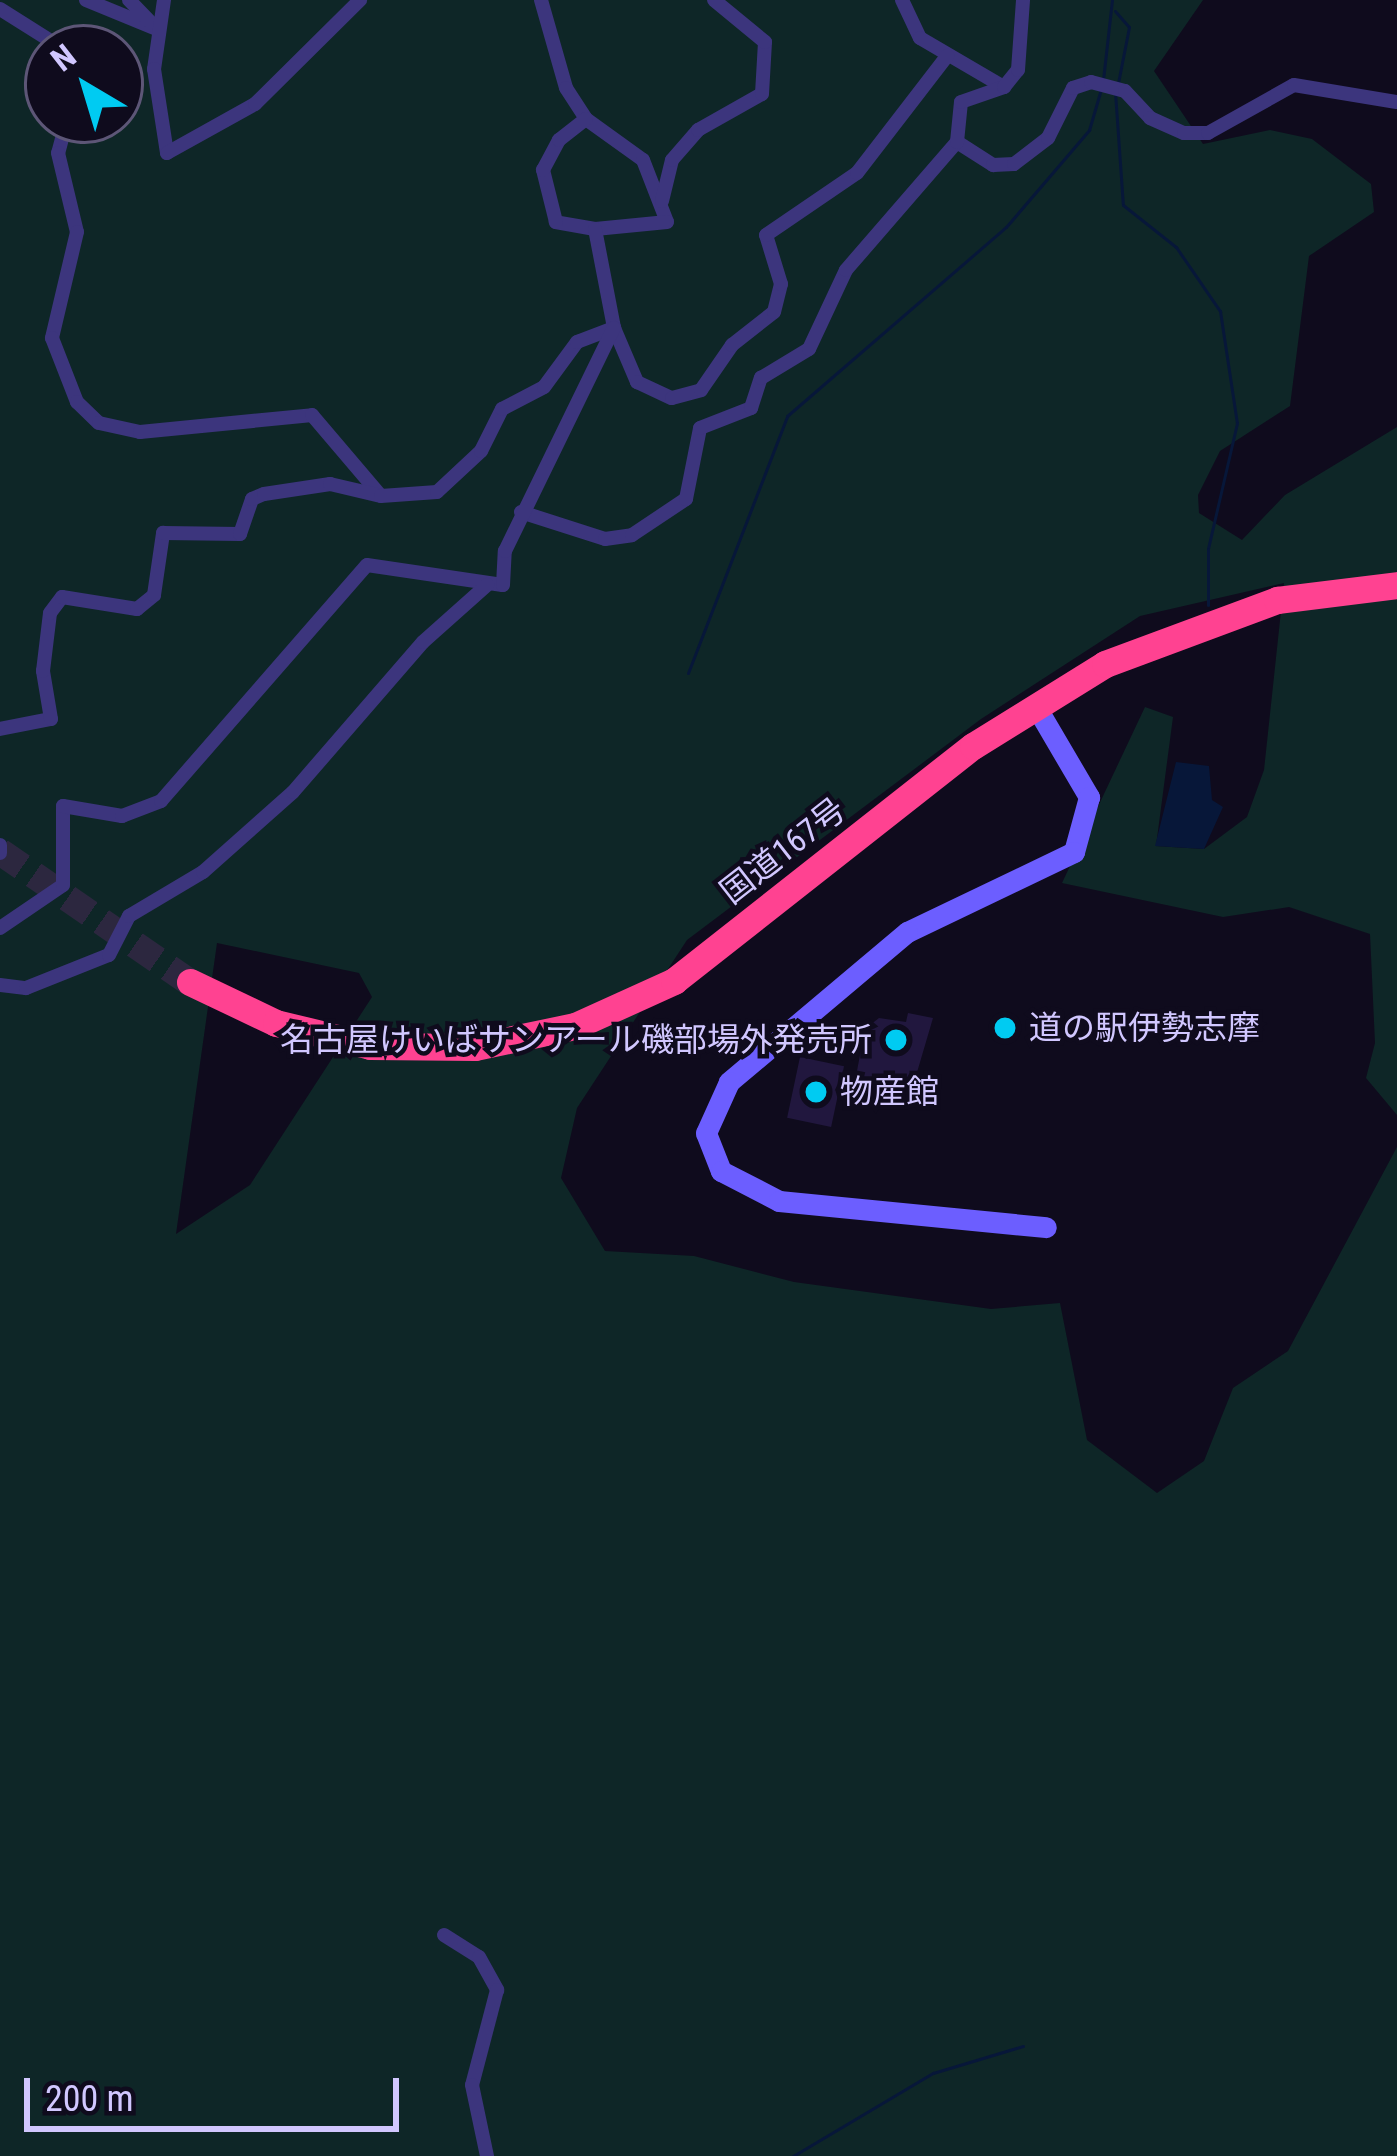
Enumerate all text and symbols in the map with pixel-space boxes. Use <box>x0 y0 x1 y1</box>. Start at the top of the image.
north arrow <box>24 24 144 144</box>
text: N <box>43 36 83 79</box>
street label: 国道167号 <box>713 790 853 912</box>
place label: 道の駅伊勢志摩 <box>1029 1008 1260 1048</box>
marker: 道の駅伊勢志摩 <box>992 1015 1018 1041</box>
place label: 名古屋けいばサンアール磯部場外発売所 <box>280 1020 872 1060</box>
marker: 名古屋けいばサンアール磯部場外発売所 <box>883 1027 909 1053</box>
place label: 物産館 <box>840 1072 939 1112</box>
marker: 物産館 <box>803 1079 829 1105</box>
scale bar <box>30 2054 405 2128</box>
text: 200 m <box>45 2078 134 2120</box>

